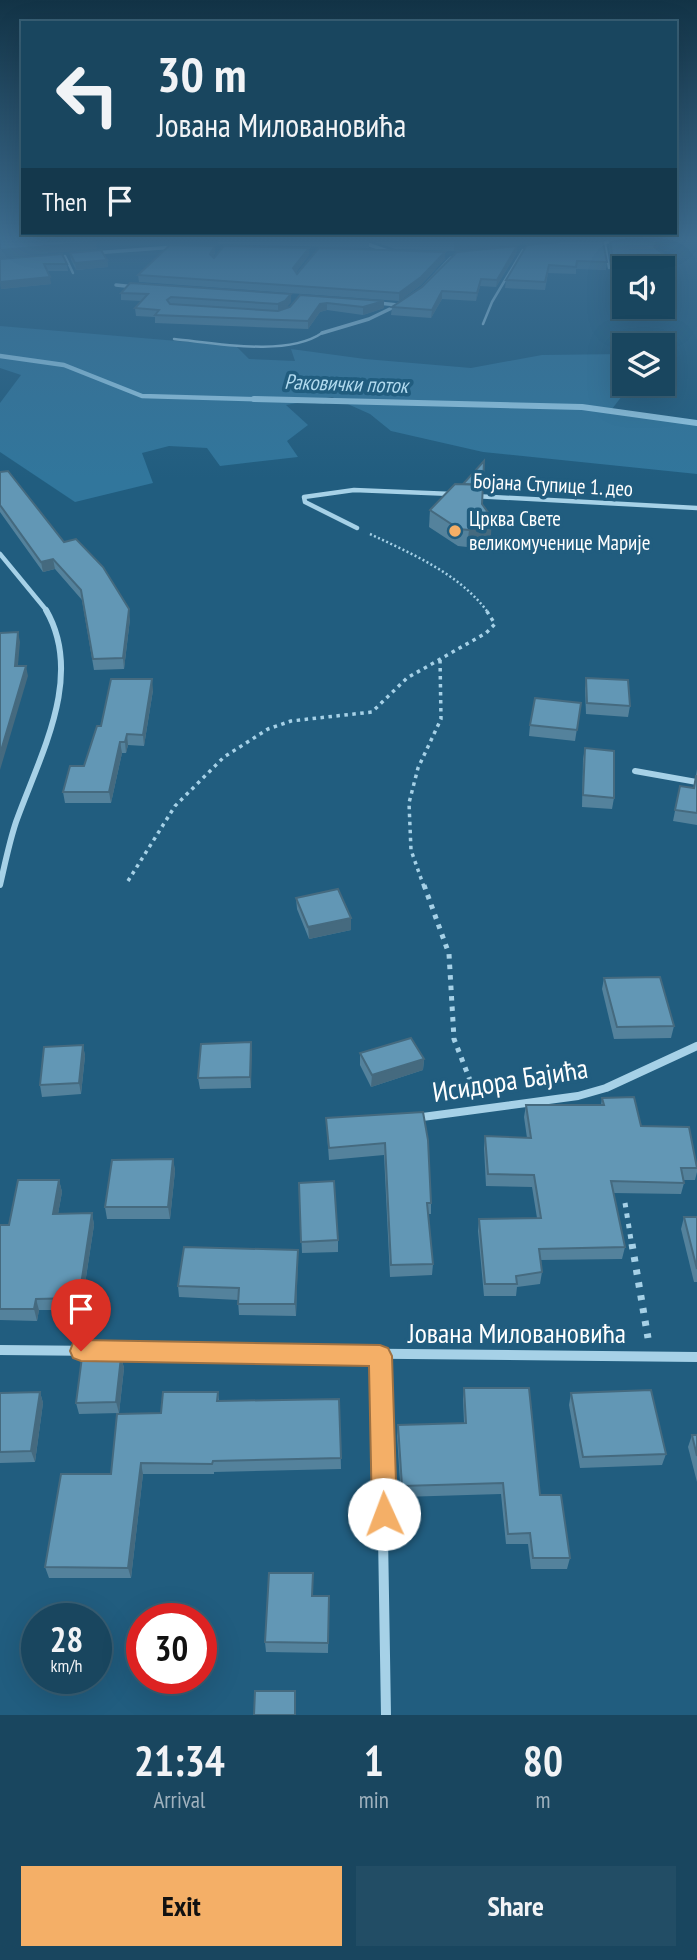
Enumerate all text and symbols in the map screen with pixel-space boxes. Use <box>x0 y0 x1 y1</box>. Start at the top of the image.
text: 30 m <box>157 42 246 106</box>
icon: left <box>42 49 133 140</box>
text: Јована Миловановића <box>157 104 406 146</box>
icon: arrive <box>101 182 139 220</box>
text: Then <box>42 185 87 218</box>
map controls <box>612 256 675 396</box>
button: sound <box>612 256 675 319</box>
button: layers <box>612 333 675 396</box>
water label: Раковички поток <box>284 368 411 399</box>
street label: Бојана Ступице 1. део <box>472 467 634 502</box>
place label: Црква Свете великомученице Марије <box>469 505 651 556</box>
marker: Црква Свете великомученице Марије <box>447 523 463 539</box>
street label: Исидора Бајића <box>430 1049 590 1110</box>
pin <box>51 1279 111 1351</box>
icon: arrive <box>62 1290 100 1328</box>
street label: Јована Миловановића <box>407 1314 626 1351</box>
position arrow <box>347 1477 421 1551</box>
speed limit sign: 30 <box>126 1603 217 1694</box>
text: 28 <box>50 1616 83 1662</box>
text: km/h <box>51 1654 82 1677</box>
text: 21:34 <box>134 1733 225 1788</box>
text: 1 <box>364 1733 384 1788</box>
text: 80 <box>523 1733 563 1788</box>
text: Arrival <box>153 1785 205 1814</box>
text: min <box>359 1785 389 1814</box>
text: m <box>535 1785 550 1814</box>
button: Exit <box>21 1866 342 1946</box>
button: Share <box>356 1866 676 1946</box>

